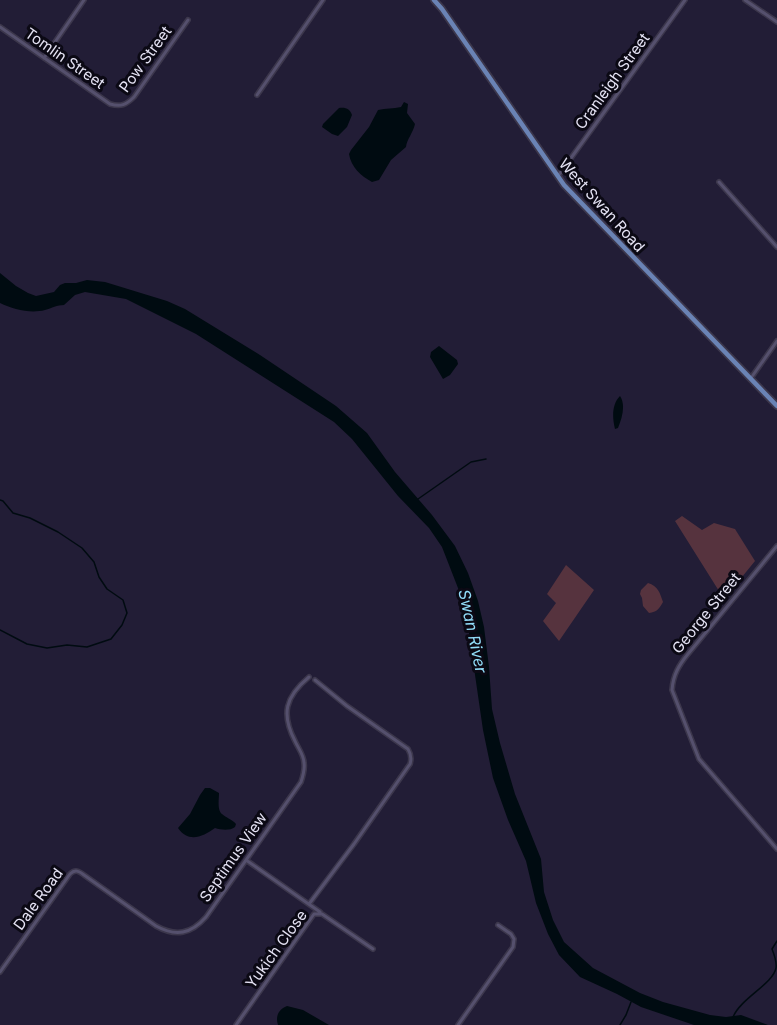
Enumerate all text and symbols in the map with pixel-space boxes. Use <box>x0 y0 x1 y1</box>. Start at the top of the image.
street label: Pow Street <box>115 22 175 96</box>
street label: Tomlin Street <box>21 23 109 93</box>
street label: Cranleigh Street <box>571 29 653 133</box>
street label: West Swan Road <box>555 154 649 256</box>
street label: George Street <box>668 569 745 657</box>
water label: Swan River <box>454 587 492 676</box>
street label: Septimus View <box>195 809 271 905</box>
street label: Dale Road <box>9 864 67 934</box>
street label: Yukich Close <box>241 906 311 992</box>

